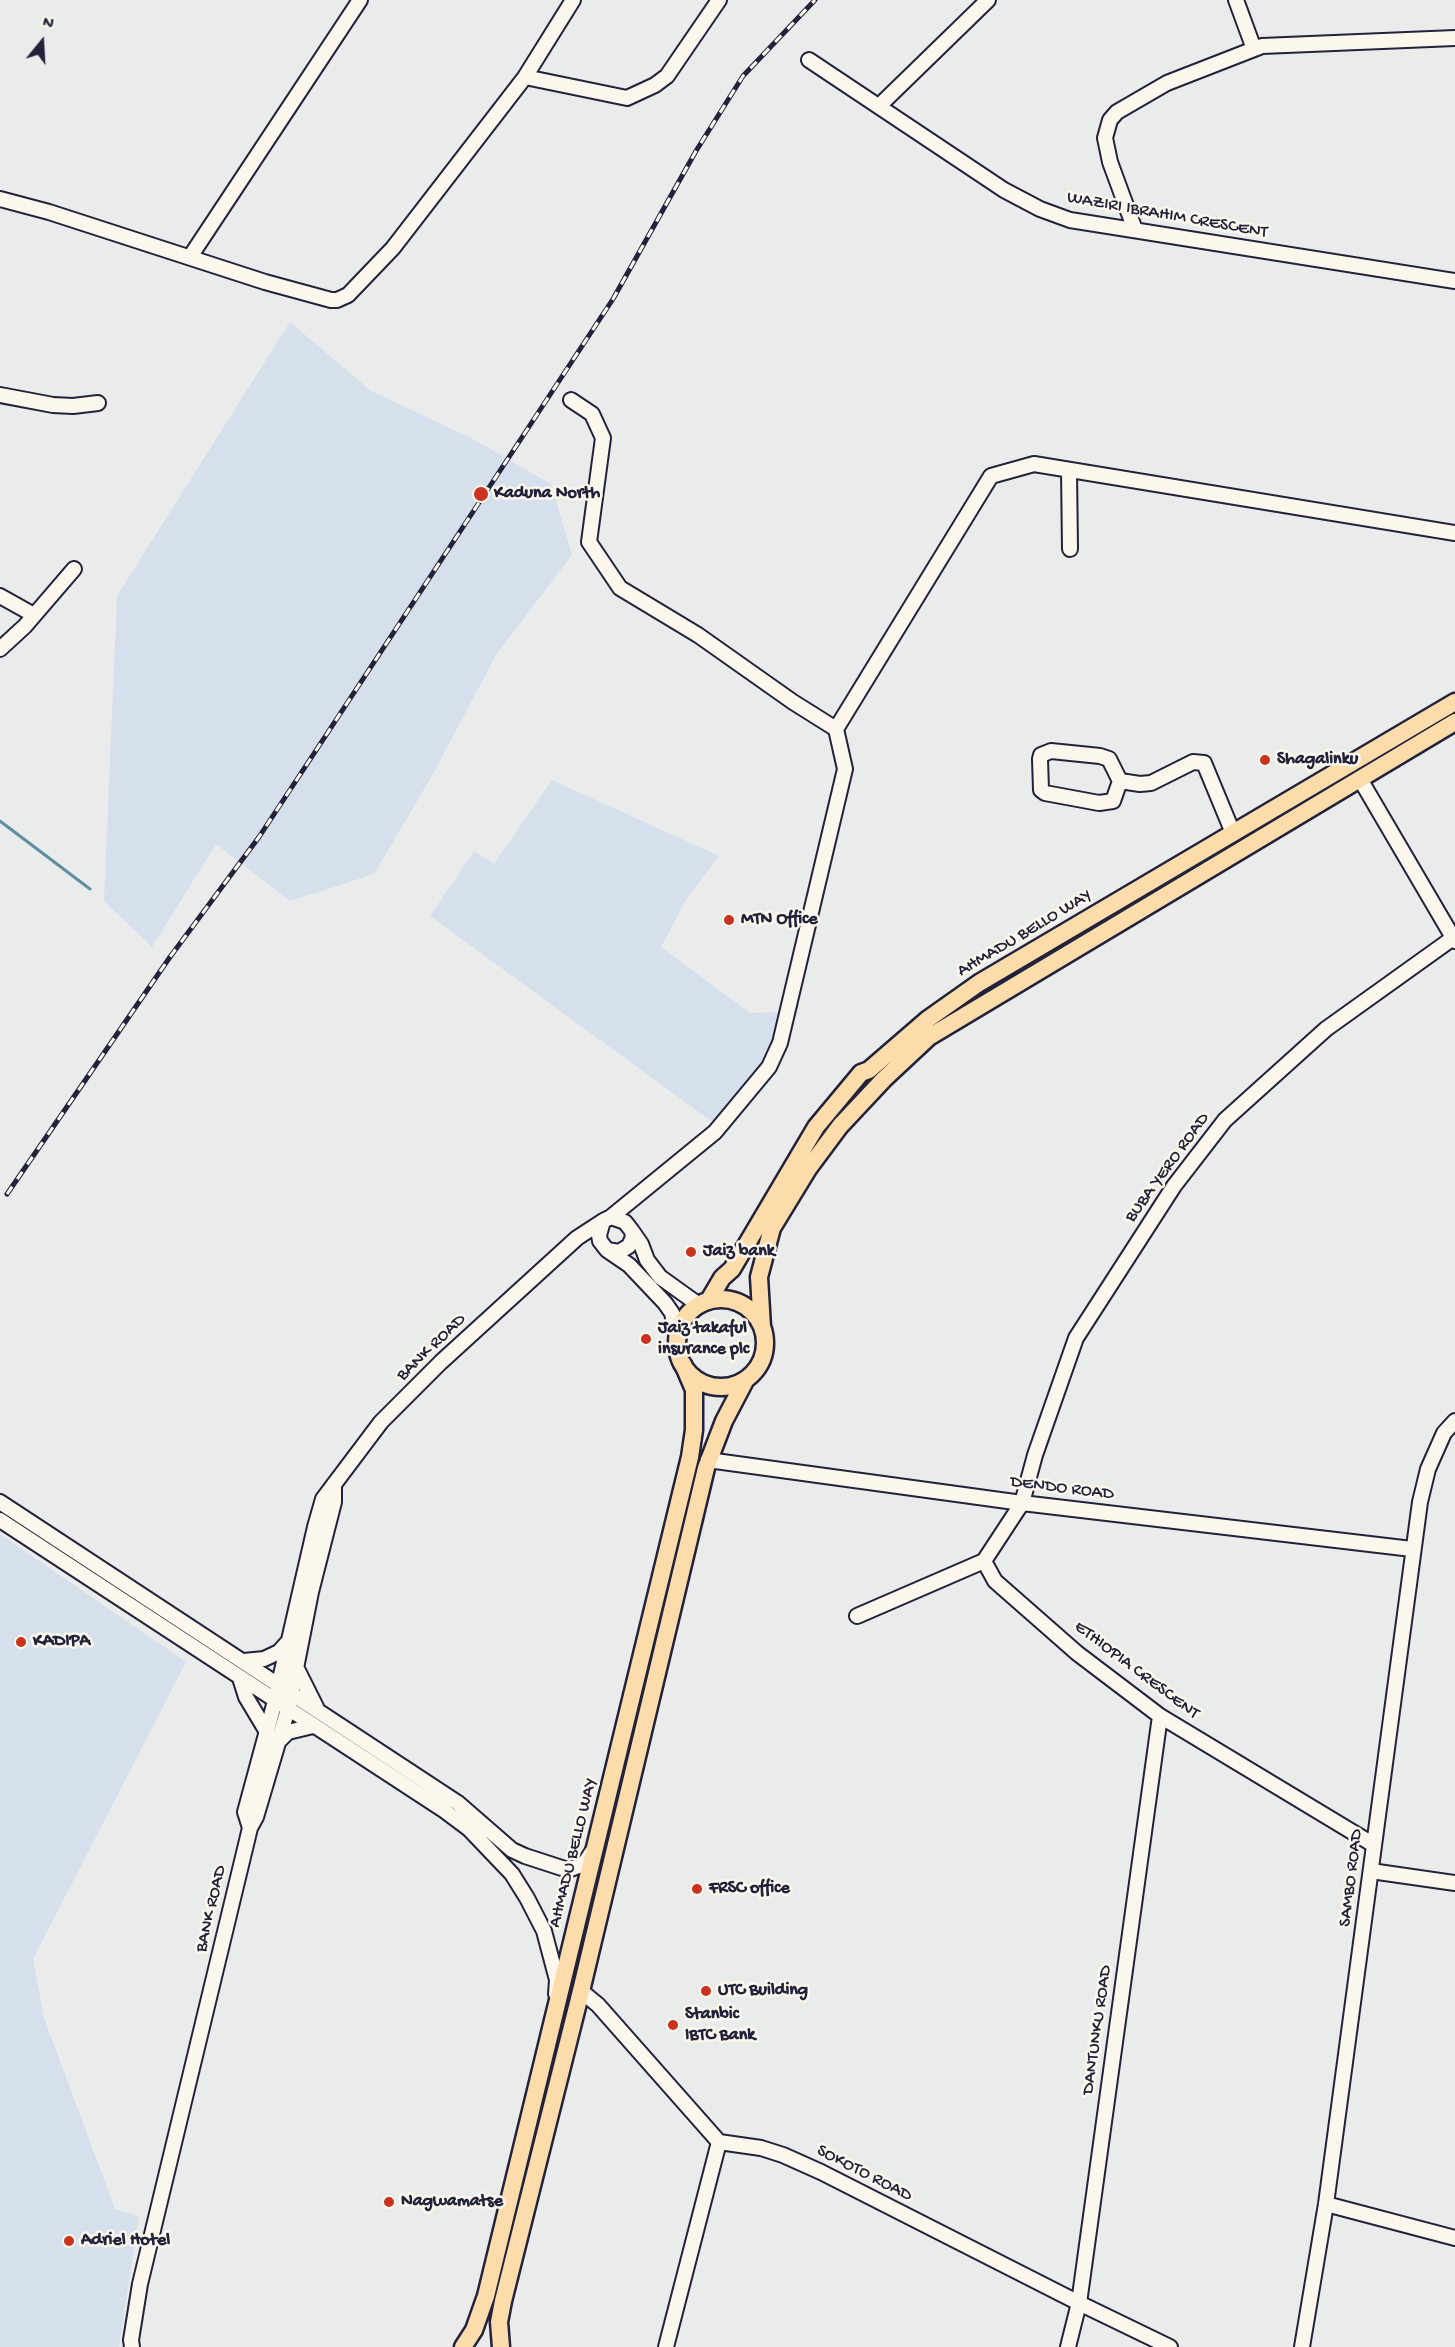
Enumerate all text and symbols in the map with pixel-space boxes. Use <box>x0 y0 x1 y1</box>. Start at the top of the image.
north arrow <box>12 12 72 72</box>
text: N <box>40 14 56 35</box>
street label: WAZIRI IBRAHIM CRESCENT <box>1065 188 1269 244</box>
place label: Kaduna North <box>494 483 600 505</box>
marker: Kaduna North <box>472 485 490 503</box>
place label: Shagalinku <box>1277 749 1358 771</box>
marker: Shagalinku <box>1258 753 1272 767</box>
street label: AHMADU BELLO WAY <box>954 885 1096 983</box>
place label: MTN Office <box>741 909 818 931</box>
marker: MTN Office <box>722 913 736 927</box>
street label: BUBA YERO ROAD <box>1121 1109 1215 1227</box>
place label: Jaiz bank <box>703 1241 775 1263</box>
marker: Jaiz bank <box>684 1245 698 1259</box>
street label: BANK ROAD <box>393 1310 471 1386</box>
place label: Jaiz takaful insurance plc <box>658 1318 749 1360</box>
marker: Jaiz takaful insurance plc <box>639 1332 653 1346</box>
street label: DENDO ROAD <box>1009 1472 1115 1506</box>
street label: ETHIOPIA CRESCENT <box>1069 1617 1203 1725</box>
place label: KADIPA <box>33 1631 90 1653</box>
marker: KADIPA <box>14 1635 28 1649</box>
street label: AHMADU BELLO WAY <box>545 1776 603 1930</box>
street label: SAMBO ROAD <box>1335 1828 1369 1928</box>
street label: BANK ROAD <box>192 1864 232 1954</box>
place label: FRSC office <box>709 1878 790 1900</box>
marker: FRSC office <box>690 1882 704 1896</box>
street label: DANTUNKU ROAD <box>1078 1964 1118 2096</box>
place label: UTC Building <box>718 1980 808 2002</box>
marker: UTC Building <box>699 1984 713 1998</box>
place label: Stanbic IBTC Bank <box>685 2004 755 2046</box>
marker: Stanbic IBTC Bank <box>666 2018 680 2032</box>
street label: SOKOTO ROAD <box>813 2141 915 2207</box>
place label: Nagwamatse <box>401 2191 503 2213</box>
marker: Nagwamatse <box>382 2195 396 2209</box>
place label: Adriel Hotel <box>81 2230 170 2252</box>
marker: Adriel Hotel <box>62 2234 76 2248</box>

